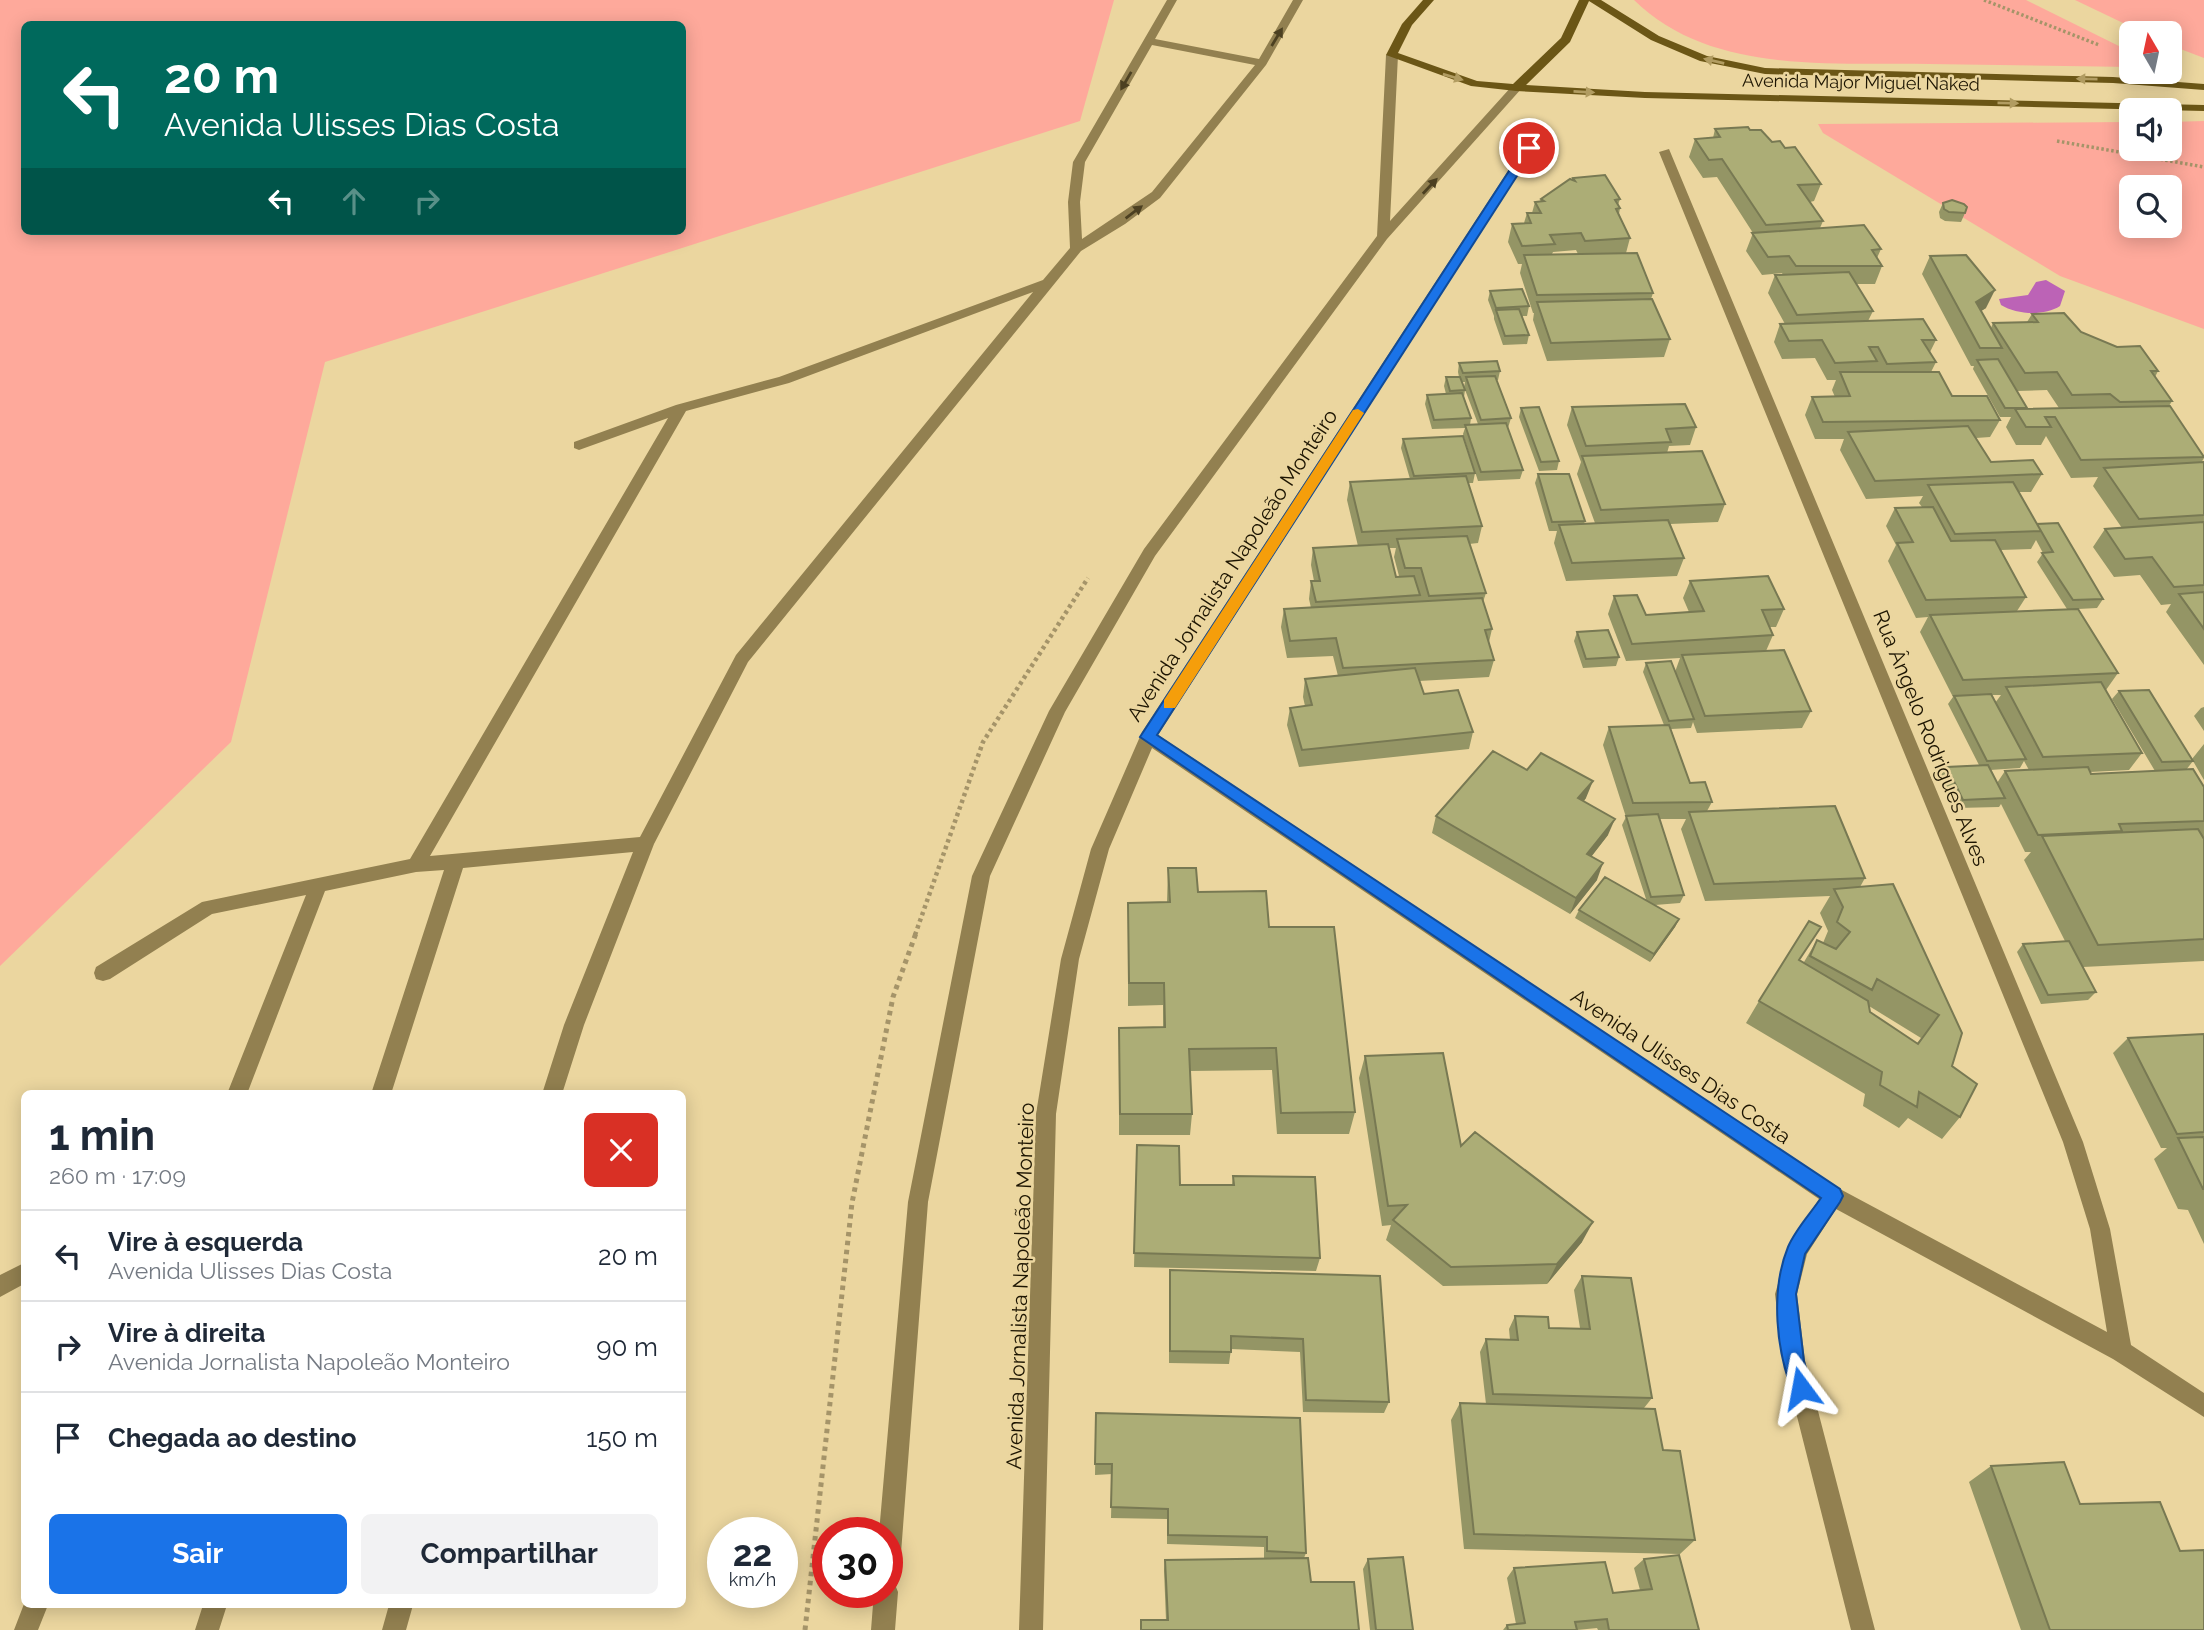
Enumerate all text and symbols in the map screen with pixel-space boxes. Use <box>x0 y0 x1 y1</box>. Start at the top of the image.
north arrow <box>2119 21 2182 84</box>
map controls <box>2119 21 2182 238</box>
one-way arrow <box>1271 27 1284 46</box>
text: 20 m <box>164 47 279 104</box>
icon: left <box>49 49 140 140</box>
one-way arrow <box>1703 55 1725 66</box>
street label: Avenida Major Miguel Naked <box>1742 69 1980 95</box>
one-way arrow <box>1120 71 1132 90</box>
one-way arrow <box>1442 72 1464 83</box>
one-way arrow <box>2076 73 2098 85</box>
one-way arrow <box>1574 86 1596 97</box>
one-way arrow <box>1997 98 2019 109</box>
button: sound <box>2119 98 2182 161</box>
text: Avenida Ulisses Dias Costa <box>164 106 559 143</box>
pin <box>1499 118 1559 178</box>
icon: arrive <box>1510 129 1548 167</box>
button: search <box>2119 175 2182 238</box>
one-way arrow <box>1422 177 1438 195</box>
icon: left <box>262 182 300 220</box>
icon: ahead <box>335 182 373 220</box>
icon: right <box>408 182 446 220</box>
one-way arrow <box>1125 205 1143 219</box>
street label: Avenida Jornalista Napoleão Monteiro <box>1122 404 1342 726</box>
street label: Rua Ângelo Rodrigues Alves <box>1868 606 1994 870</box>
street label: Avenida Ulisses Dias Costa <box>1566 983 1796 1149</box>
street label: Avenida Jornalista Napoleão Monteiro <box>1001 1102 1039 1470</box>
text: 1 min <box>49 1111 155 1160</box>
button: close <box>584 1113 658 1187</box>
text: 260 m · 17:09 <box>49 1162 186 1189</box>
text: Vire à esquerda <box>108 1227 303 1257</box>
icon: left <box>49 1237 87 1275</box>
text: 20 m <box>598 1241 658 1271</box>
text: Avenida Ulisses Dias Costa <box>108 1257 392 1284</box>
text: Vire à direita <box>108 1318 265 1348</box>
icon: right <box>49 1328 87 1366</box>
text: 90 m <box>596 1332 658 1362</box>
text: Avenida Jornalista Napoleão Monteiro <box>108 1348 510 1375</box>
position arrow <box>1764 1351 1838 1425</box>
icon: arrive <box>49 1419 87 1457</box>
text: Chegada ao destino <box>108 1423 357 1453</box>
text: 150 m <box>586 1423 658 1453</box>
button: Sair <box>49 1514 347 1594</box>
button: Compartilhar <box>361 1514 658 1594</box>
speed limit sign: 30 <box>812 1517 903 1608</box>
text: 22 <box>733 1533 772 1574</box>
text: km/h <box>729 1569 776 1590</box>

